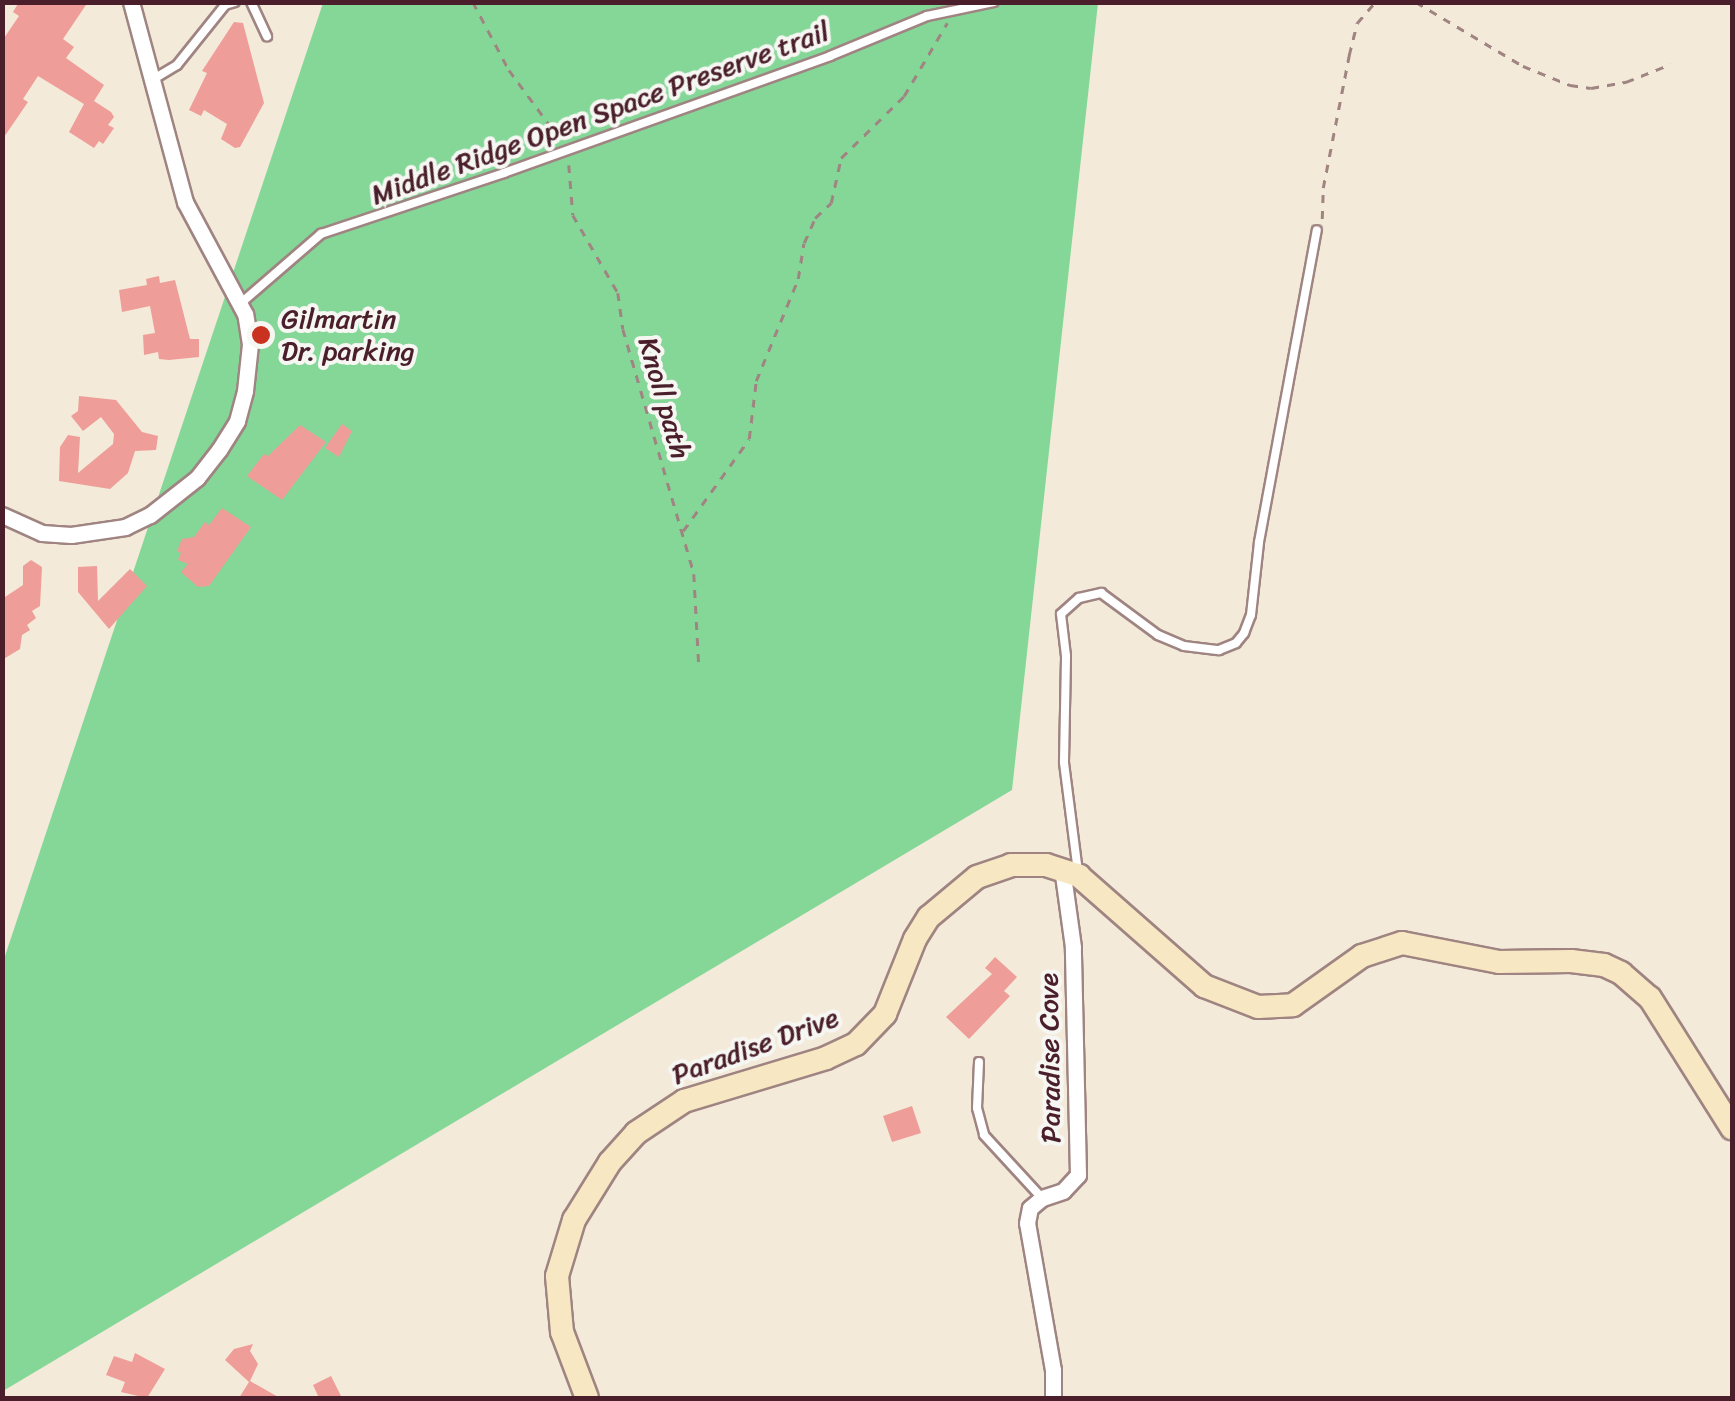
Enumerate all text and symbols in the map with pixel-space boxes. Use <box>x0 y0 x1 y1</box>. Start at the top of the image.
street label: Middle Ridge Open Space Preserve trail <box>366 14 834 212</box>
place label: Gilmartin Dr. parking <box>281 302 415 368</box>
marker: Gilmartin Dr. parking <box>250 324 272 346</box>
street label: Knoll path <box>631 333 697 463</box>
street label: Paradise Cove <box>1032 972 1068 1144</box>
street label: Paradise Drive <box>667 1000 843 1092</box>

